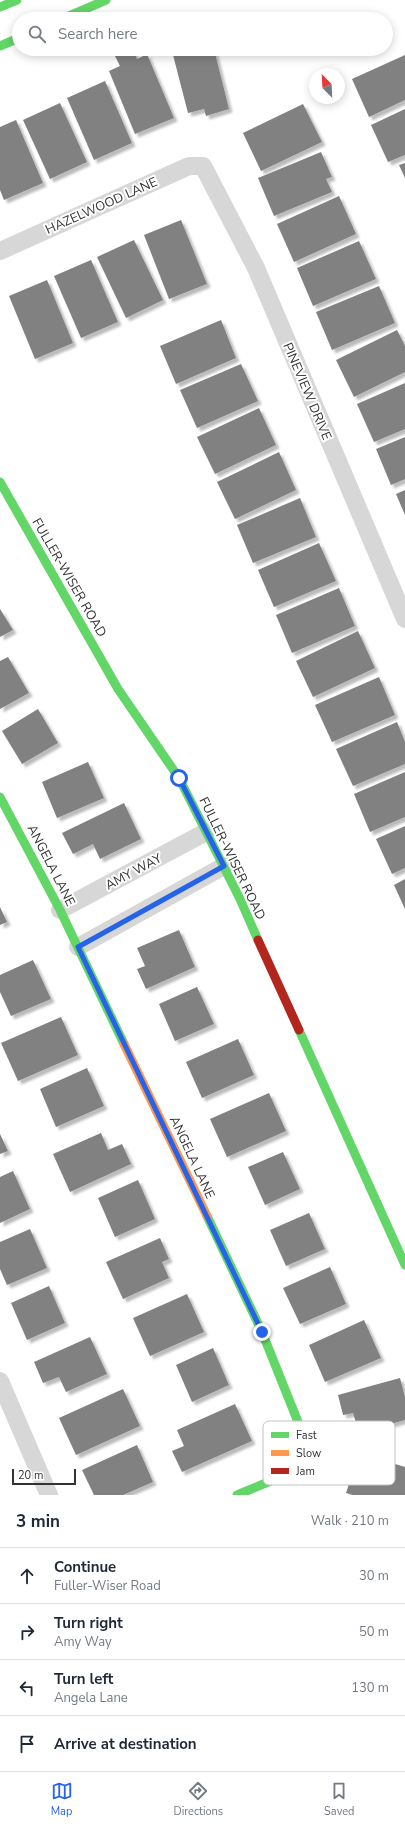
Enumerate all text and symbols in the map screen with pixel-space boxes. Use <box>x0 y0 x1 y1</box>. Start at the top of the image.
search box <box>12 12 393 56</box>
icon: search <box>26 23 48 45</box>
text: Search here <box>58 24 138 44</box>
north arrow <box>309 68 345 104</box>
street label: HAZELWOOD LANE <box>43 173 160 239</box>
street label: PINEVIEW DRIVE <box>278 340 336 443</box>
street label: FULLER-WISER ROAD <box>28 515 111 640</box>
route start <box>170 769 188 787</box>
street label: FULLER-WISER ROAD <box>195 794 270 923</box>
street label: ANGELA LANE <box>23 822 79 909</box>
street label: AMY WAY <box>102 849 165 894</box>
street label: ANGELA LANE <box>165 1113 219 1202</box>
route end <box>253 1323 271 1341</box>
legend <box>263 1421 395 1485</box>
text: Fast <box>296 1428 317 1443</box>
text: Slow <box>296 1446 321 1461</box>
text: Jam <box>295 1464 315 1479</box>
scale bar <box>12 1467 76 1486</box>
text: 20 m <box>18 1468 43 1483</box>
text: 3 min <box>16 1510 60 1533</box>
text: Walk · 210 m <box>311 1512 389 1530</box>
text: Continue <box>54 1557 116 1577</box>
icon: ahead <box>16 1565 38 1587</box>
text: 30 m <box>359 1567 389 1585</box>
text: Fuller-Wiser Road <box>54 1577 161 1595</box>
text: Turn right <box>54 1613 123 1633</box>
icon: right <box>16 1621 38 1643</box>
text: 50 m <box>359 1623 389 1641</box>
text: Amy Way <box>54 1633 112 1651</box>
text: Turn left <box>54 1669 113 1689</box>
icon: left <box>16 1677 38 1699</box>
text: 130 m <box>351 1679 389 1697</box>
text: Angela Lane <box>54 1689 128 1707</box>
icon: arrive <box>16 1733 38 1755</box>
text: Arrive at destination <box>54 1734 197 1754</box>
tab: Map <box>51 1780 73 1819</box>
tab: Directions <box>174 1780 223 1819</box>
tab: Saved <box>324 1780 354 1819</box>

